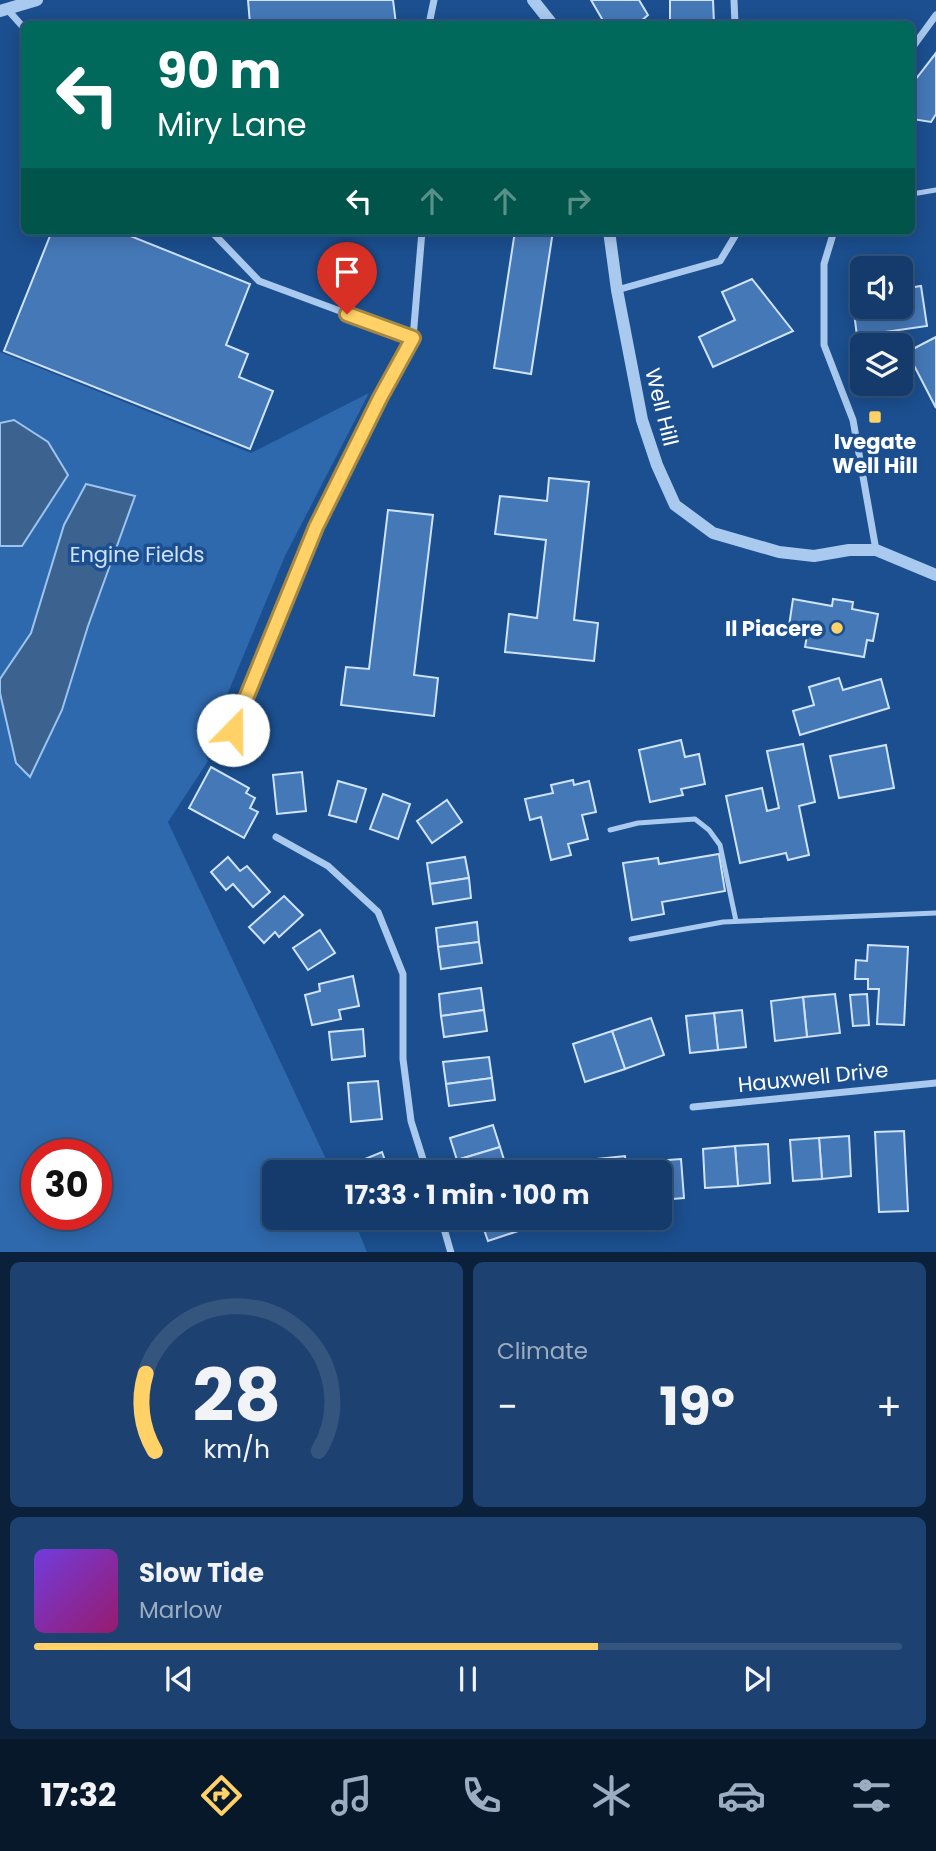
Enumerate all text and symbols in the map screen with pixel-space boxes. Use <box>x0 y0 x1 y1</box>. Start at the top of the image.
text: 90 m <box>157 37 281 105</box>
icon: left <box>42 49 133 140</box>
text: Miry Lane <box>157 102 307 147</box>
icon: left <box>340 182 378 220</box>
icon: ahead <box>413 182 451 220</box>
icon: ahead <box>486 182 524 220</box>
icon: right <box>559 182 597 220</box>
pin <box>317 242 377 314</box>
icon: arrive <box>328 253 366 291</box>
map controls <box>850 256 913 396</box>
button: sound <box>850 256 913 319</box>
button: layers <box>850 333 913 396</box>
street label: Well Hill <box>638 365 686 449</box>
marker: Ivegate Well Hill <box>867 409 883 425</box>
place label: Ivegate Well Hill <box>832 427 918 480</box>
park label: Engine Fields <box>70 540 204 569</box>
place label: Il Piacere <box>725 614 823 643</box>
marker: Il Piacere <box>829 620 845 636</box>
position arrow <box>196 693 270 767</box>
street label: Hauxwell Drive <box>736 1055 890 1099</box>
speed limit sign: 30 <box>21 1139 112 1230</box>
text: 17:33 · 1 min · 100 m <box>345 1177 589 1213</box>
text: Climate <box>497 1335 588 1367</box>
text: 28 <box>192 1345 281 1446</box>
text: 19° <box>659 1370 735 1443</box>
text: − <box>497 1380 518 1433</box>
text: + <box>876 1380 902 1433</box>
text: km/h <box>203 1431 270 1466</box>
text: Slow Tide <box>139 1555 264 1591</box>
text: Marlow <box>139 1594 222 1626</box>
icon: previous <box>160 1660 198 1698</box>
icon: pause <box>449 1660 487 1698</box>
icon: next <box>738 1660 776 1698</box>
icon: directions <box>197 1771 246 1820</box>
icon: music <box>327 1771 376 1820</box>
icon: phone <box>457 1771 506 1820</box>
icon: climate <box>587 1771 636 1820</box>
icon: car <box>717 1771 766 1820</box>
icon: filters <box>847 1771 896 1820</box>
text: 17:32 <box>40 1772 116 1817</box>

